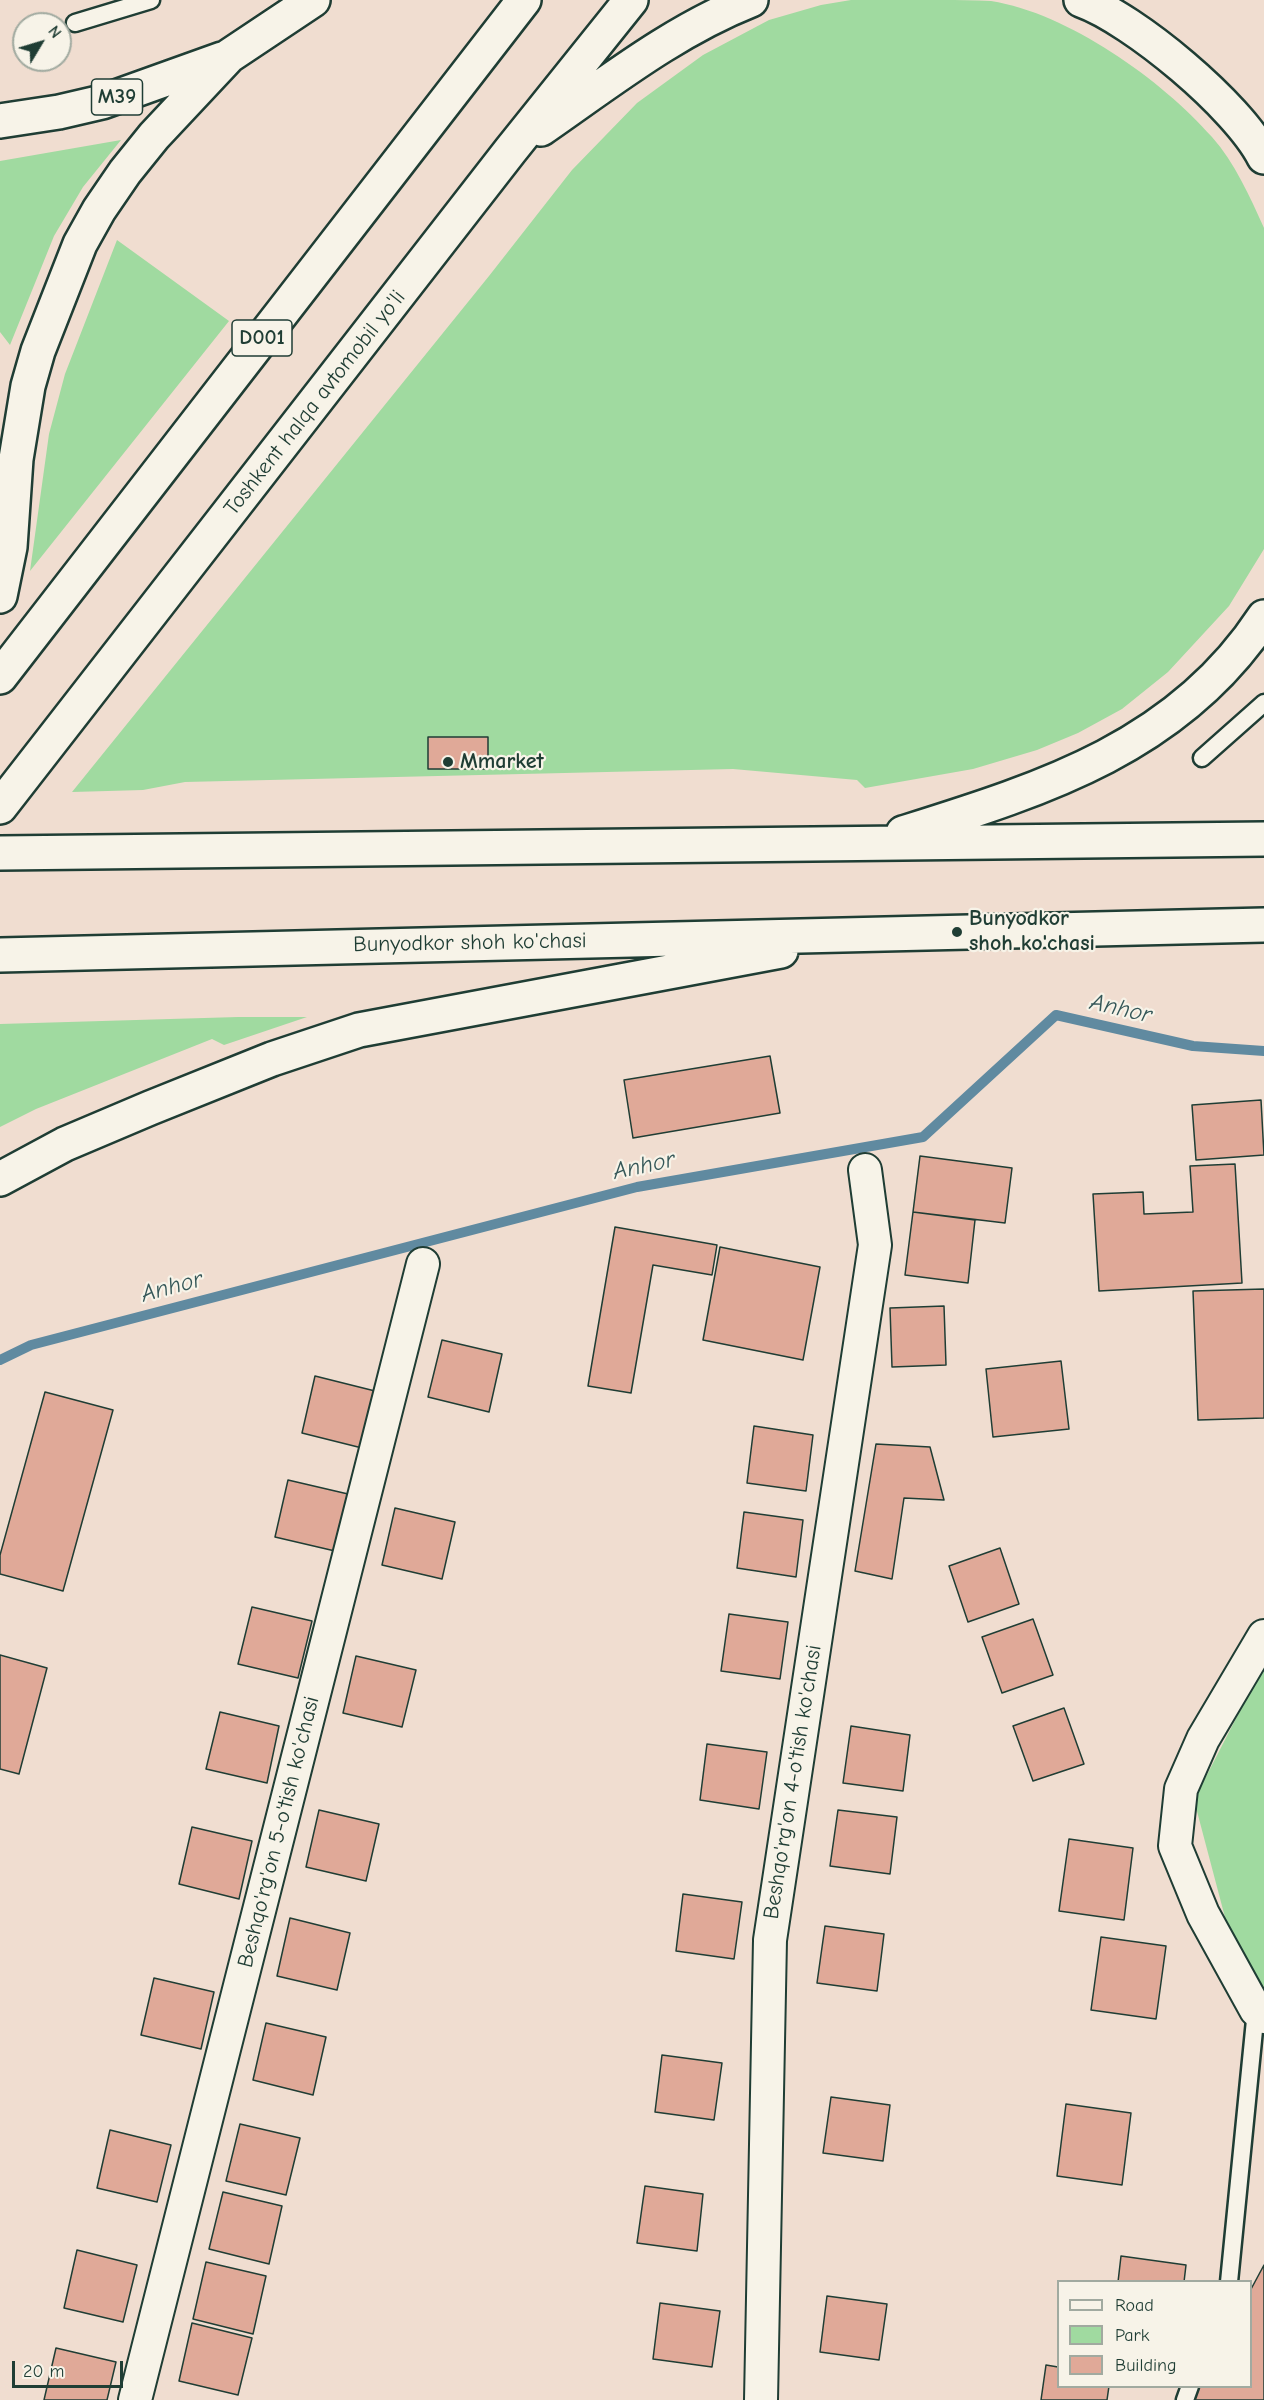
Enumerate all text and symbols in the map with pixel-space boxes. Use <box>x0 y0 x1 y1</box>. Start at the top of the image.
north arrow <box>12 12 72 72</box>
text: N <box>44 22 65 42</box>
road number: M39 <box>92 79 142 115</box>
street label: Toshkent halqa avtomobil yo'li <box>219 285 411 521</box>
road number: D001 <box>232 320 292 356</box>
place label: Mmarket <box>460 749 544 775</box>
marker: Mmarket <box>441 755 455 769</box>
place label: Bunyodkor shoh ko'chasi <box>969 906 1095 957</box>
marker: Bunyodkor shoh ko'chasi <box>950 925 964 939</box>
street label: Bunyodkor shoh ko'chasi <box>353 928 587 958</box>
water label: Anhor <box>1087 988 1155 1030</box>
water label: Anhor <box>610 1145 678 1187</box>
water label: Anhor <box>138 1265 206 1309</box>
street label: Beshqo'rg'on 4-o'tish ko'chasi <box>758 1643 828 1921</box>
street label: Beshqo'rg'on 5-o'tish ko'chasi <box>233 1694 325 1970</box>
legend <box>1057 2280 1252 2388</box>
text: Road <box>1115 2295 1154 2316</box>
text: Park <box>1115 2325 1149 2346</box>
scale bar <box>15 2349 126 2387</box>
text: Building <box>1115 2355 1177 2376</box>
text: 20 m <box>23 2361 64 2382</box>

